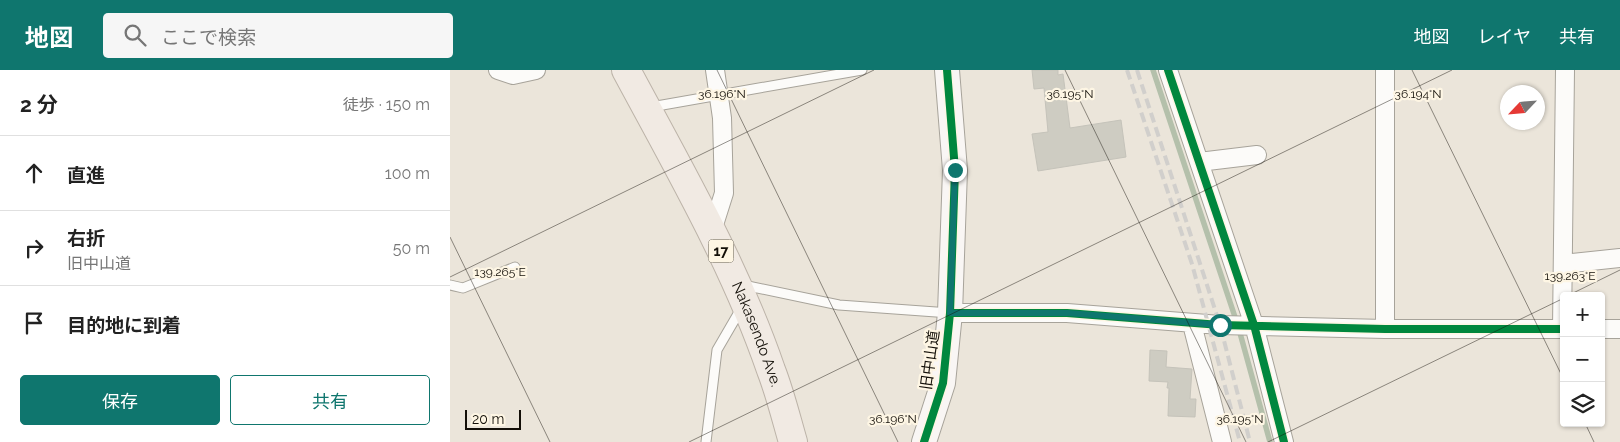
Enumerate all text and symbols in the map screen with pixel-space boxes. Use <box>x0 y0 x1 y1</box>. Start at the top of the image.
search box <box>103 13 453 58</box>
icon: search <box>121 21 149 49</box>
text: 地図 <box>25 23 73 52</box>
text: ここで検索 <box>161 26 256 48</box>
text: 地図 <box>1414 26 1450 47</box>
text: レイヤ <box>1478 26 1531 47</box>
text: 共有 <box>1559 26 1595 47</box>
north arrow <box>1500 85 1545 130</box>
text: 36.196°N <box>698 87 746 101</box>
text: 36.195°N <box>1046 87 1094 101</box>
text: 36.194°N <box>1395 87 1441 101</box>
text: 2 分 <box>20 92 58 117</box>
text: 徒歩 · 150 m <box>343 95 430 114</box>
icon: ahead <box>20 159 48 187</box>
route end <box>944 159 967 182</box>
text: 直進 <box>67 164 105 186</box>
text: 100 m <box>385 164 430 183</box>
text: 右折 <box>67 227 105 249</box>
icon: right <box>20 234 48 262</box>
text: 50 m <box>393 239 430 258</box>
road number: 17 <box>708 240 734 262</box>
text: 旧中山道 <box>67 254 131 273</box>
text: 139.265°E <box>474 265 526 279</box>
text: 139.263°E <box>1545 269 1595 283</box>
street label: Nakasendo Ave. <box>728 279 785 389</box>
map controls <box>1560 292 1605 427</box>
button: + <box>1560 292 1605 337</box>
icon: arrive <box>20 309 48 337</box>
text: 目的地に到着 <box>67 314 181 336</box>
route start <box>1209 314 1232 337</box>
street label: 旧中山道 <box>917 329 943 391</box>
button: − <box>1560 337 1605 382</box>
button: 保存 <box>20 375 220 425</box>
button: 共有 <box>230 375 430 425</box>
button: layers <box>1560 382 1605 427</box>
scale bar <box>465 407 521 430</box>
text: 20 m <box>472 411 504 427</box>
text: 36.196°N <box>869 412 917 426</box>
text: 36.195°N <box>1216 412 1264 426</box>

